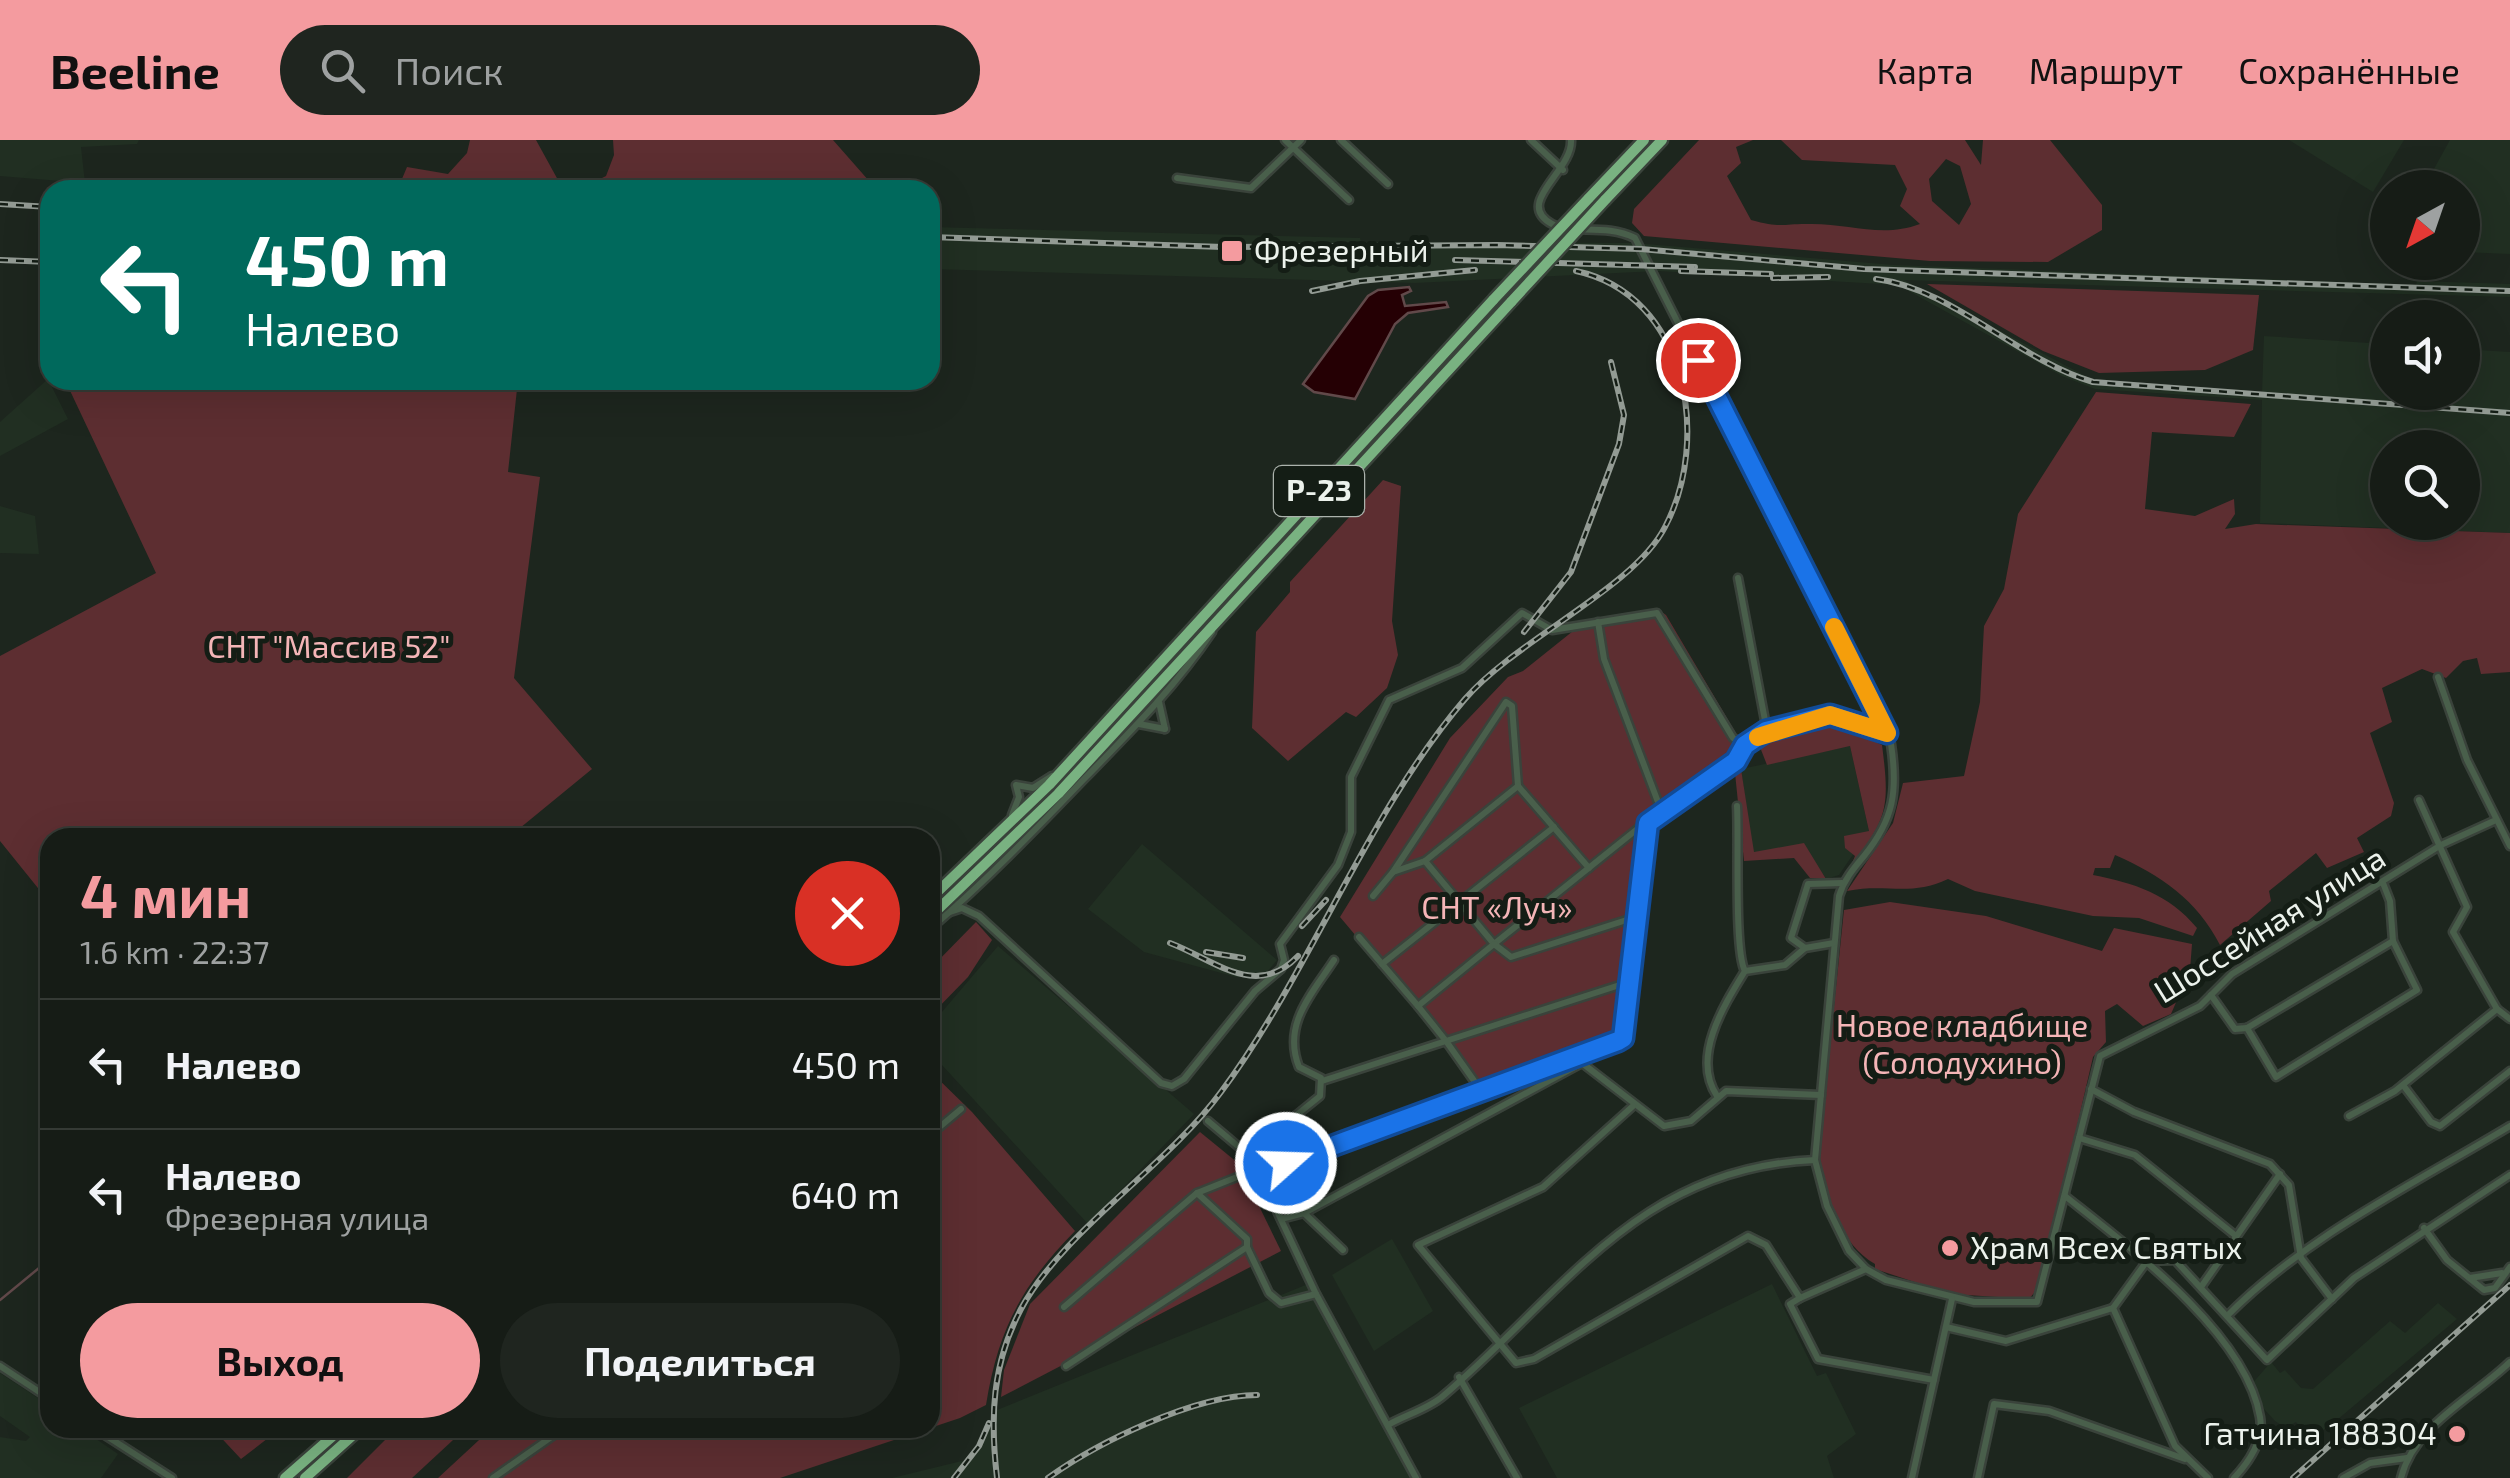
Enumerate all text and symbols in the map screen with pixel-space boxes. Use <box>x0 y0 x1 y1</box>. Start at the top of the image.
search box <box>280 25 980 115</box>
text: Beeline <box>50 41 220 99</box>
icon: search <box>315 43 370 98</box>
text: Поиск <box>395 47 503 93</box>
text: Карта <box>1876 49 1974 91</box>
text: Маршрут <box>2029 49 2183 91</box>
text: Сохранённые <box>2238 49 2460 91</box>
north arrow <box>2370 170 2480 280</box>
map controls <box>2370 170 2480 540</box>
text: 450 m <box>245 216 449 300</box>
icon: left <box>80 220 210 350</box>
place label: Фрезерный <box>1254 230 1429 268</box>
marker: Фрезерный <box>1219 238 1245 264</box>
button: sound <box>2370 300 2480 410</box>
text: Налево <box>245 301 400 355</box>
pin <box>1656 318 1741 403</box>
icon: arrive <box>1671 333 1726 388</box>
button: search <box>2370 430 2480 540</box>
road number: Р-23 <box>1274 466 1364 516</box>
park label: СНТ "Массив 52" <box>207 626 451 664</box>
street label: Шоссейная улица <box>2146 837 2392 1011</box>
text: 4 мин <box>80 858 251 930</box>
button: close <box>795 861 900 966</box>
park label: СНТ «Луч» <box>1421 887 1573 926</box>
text: 1.6 km · 22:37 <box>80 932 269 970</box>
park label: Новое кладбище (Солодухино) <box>1836 1005 2088 1081</box>
icon: left <box>80 1037 135 1092</box>
text: Налево <box>165 1041 301 1087</box>
text: 450 m <box>792 1041 900 1087</box>
position arrow <box>1234 1111 1338 1215</box>
text: Налево <box>165 1152 301 1198</box>
icon: left <box>80 1167 135 1222</box>
text: 640 m <box>790 1171 900 1217</box>
text: Фрезерная улица <box>165 1198 429 1236</box>
place label: Храм Всех Святых <box>1970 1227 2242 1265</box>
marker: Храм Всех Святых <box>1939 1237 1961 1259</box>
button: Выход <box>80 1303 480 1418</box>
button: Поделиться <box>500 1303 900 1418</box>
place label: Гатчина 188304 <box>2203 1413 2437 1451</box>
marker: Гатчина 188304 <box>2446 1423 2468 1445</box>

